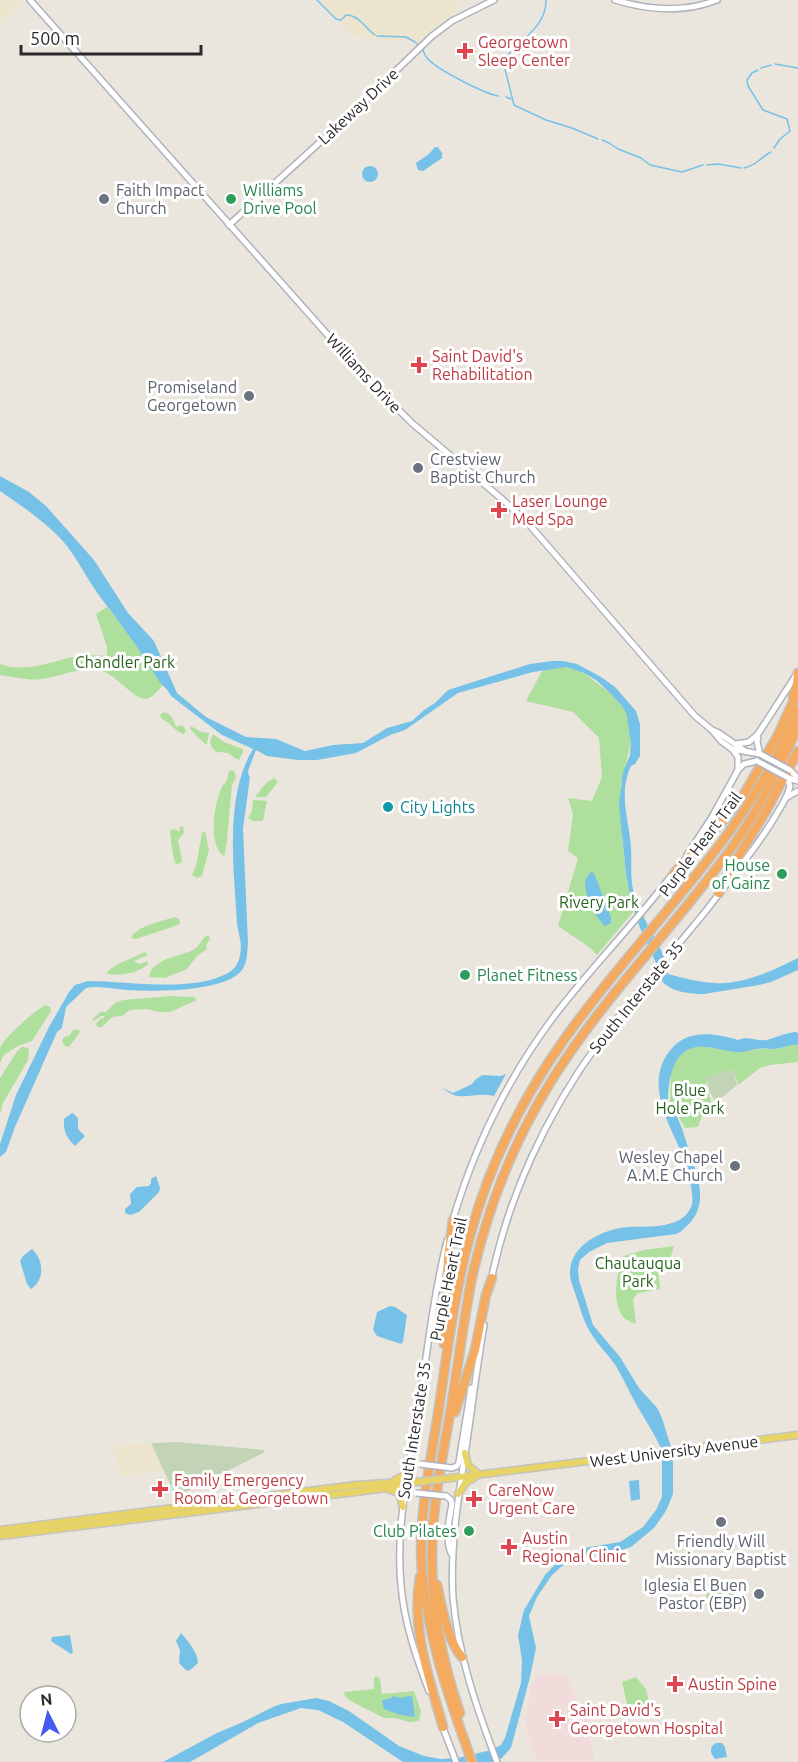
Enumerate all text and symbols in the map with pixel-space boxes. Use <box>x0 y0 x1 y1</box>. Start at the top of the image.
scale bar <box>21 18 201 56</box>
text: 500 m <box>30 28 80 48</box>
place label: Georgetown Sleep Center <box>478 33 570 69</box>
marker: Georgetown Sleep Center <box>456 42 474 60</box>
street label: Lakeway Drive <box>314 64 402 148</box>
place label: Faith Impact Church <box>116 181 205 217</box>
place label: Williams Drive Pool <box>243 181 317 217</box>
marker: Faith Impact Church <box>97 192 111 206</box>
marker: Williams Drive Pool <box>224 192 238 206</box>
street label: Williams Drive <box>323 330 405 416</box>
place label: Saint David's Rehabilitation <box>432 347 533 383</box>
marker: Saint David's Rehabilitation <box>410 356 428 374</box>
place label: Promiseland Georgetown <box>147 378 237 414</box>
marker: Promiseland Georgetown <box>242 389 256 403</box>
place label: Crestview Baptist Church <box>430 450 536 486</box>
marker: Crestview Baptist Church <box>411 461 425 475</box>
place label: Laser Lounge Med Spa <box>512 492 608 528</box>
marker: Laser Lounge Med Spa <box>490 501 508 519</box>
park label: Chandler Park <box>75 653 175 671</box>
street label: Purple Heart Trail <box>655 788 745 900</box>
place label: City Lights <box>400 798 475 816</box>
marker: City Lights <box>381 800 395 814</box>
place label: House of Gainz <box>712 856 770 892</box>
marker: House of Gainz <box>775 867 789 881</box>
park label: Rivery Park <box>559 893 639 911</box>
street label: South Interstate 35 <box>585 937 687 1057</box>
place label: Planet Fitness <box>477 966 577 984</box>
marker: Planet Fitness <box>458 968 472 982</box>
park label: Blue Hole Park <box>656 1081 725 1117</box>
place label: Wesley Chapel A.M.E Church <box>619 1148 723 1184</box>
marker: Wesley Chapel A.M.E Church <box>728 1159 742 1173</box>
street label: Purple Heart Trail <box>426 1216 470 1342</box>
park label: Chautauqua Park <box>595 1254 681 1290</box>
street label: South Interstate 35 <box>394 1360 434 1500</box>
street label: West University Avenue <box>589 1432 759 1470</box>
place label: Family Emergency Room at Georgetown <box>174 1471 328 1507</box>
marker: Family Emergency Room at Georgetown <box>151 1480 169 1498</box>
place label: CareNow Urgent Care <box>488 1481 575 1517</box>
marker: CareNow Urgent Care <box>465 1490 483 1508</box>
marker: Friendly Will Missionary Baptist <box>714 1515 728 1529</box>
place label: Club Pilates <box>373 1522 457 1540</box>
marker: Club Pilates <box>462 1524 476 1538</box>
place label: Austin Regional Clinic <box>522 1529 627 1565</box>
place label: Friendly Will Missionary Baptist <box>655 1532 787 1568</box>
marker: Austin Regional Clinic <box>500 1538 518 1556</box>
place label: Iglesia El Buen Pastor (EBP) <box>644 1576 747 1613</box>
marker: Iglesia El Buen Pastor (EBP) <box>752 1587 766 1601</box>
marker: Austin Spine <box>666 1675 684 1693</box>
place label: Austin Spine <box>688 1675 777 1693</box>
north arrow <box>18 1684 78 1744</box>
text: N <box>40 1690 53 1709</box>
place label: Saint David's Georgetown Hospital <box>570 1701 723 1737</box>
marker: Saint David's Georgetown Hospital <box>548 1710 566 1728</box>

